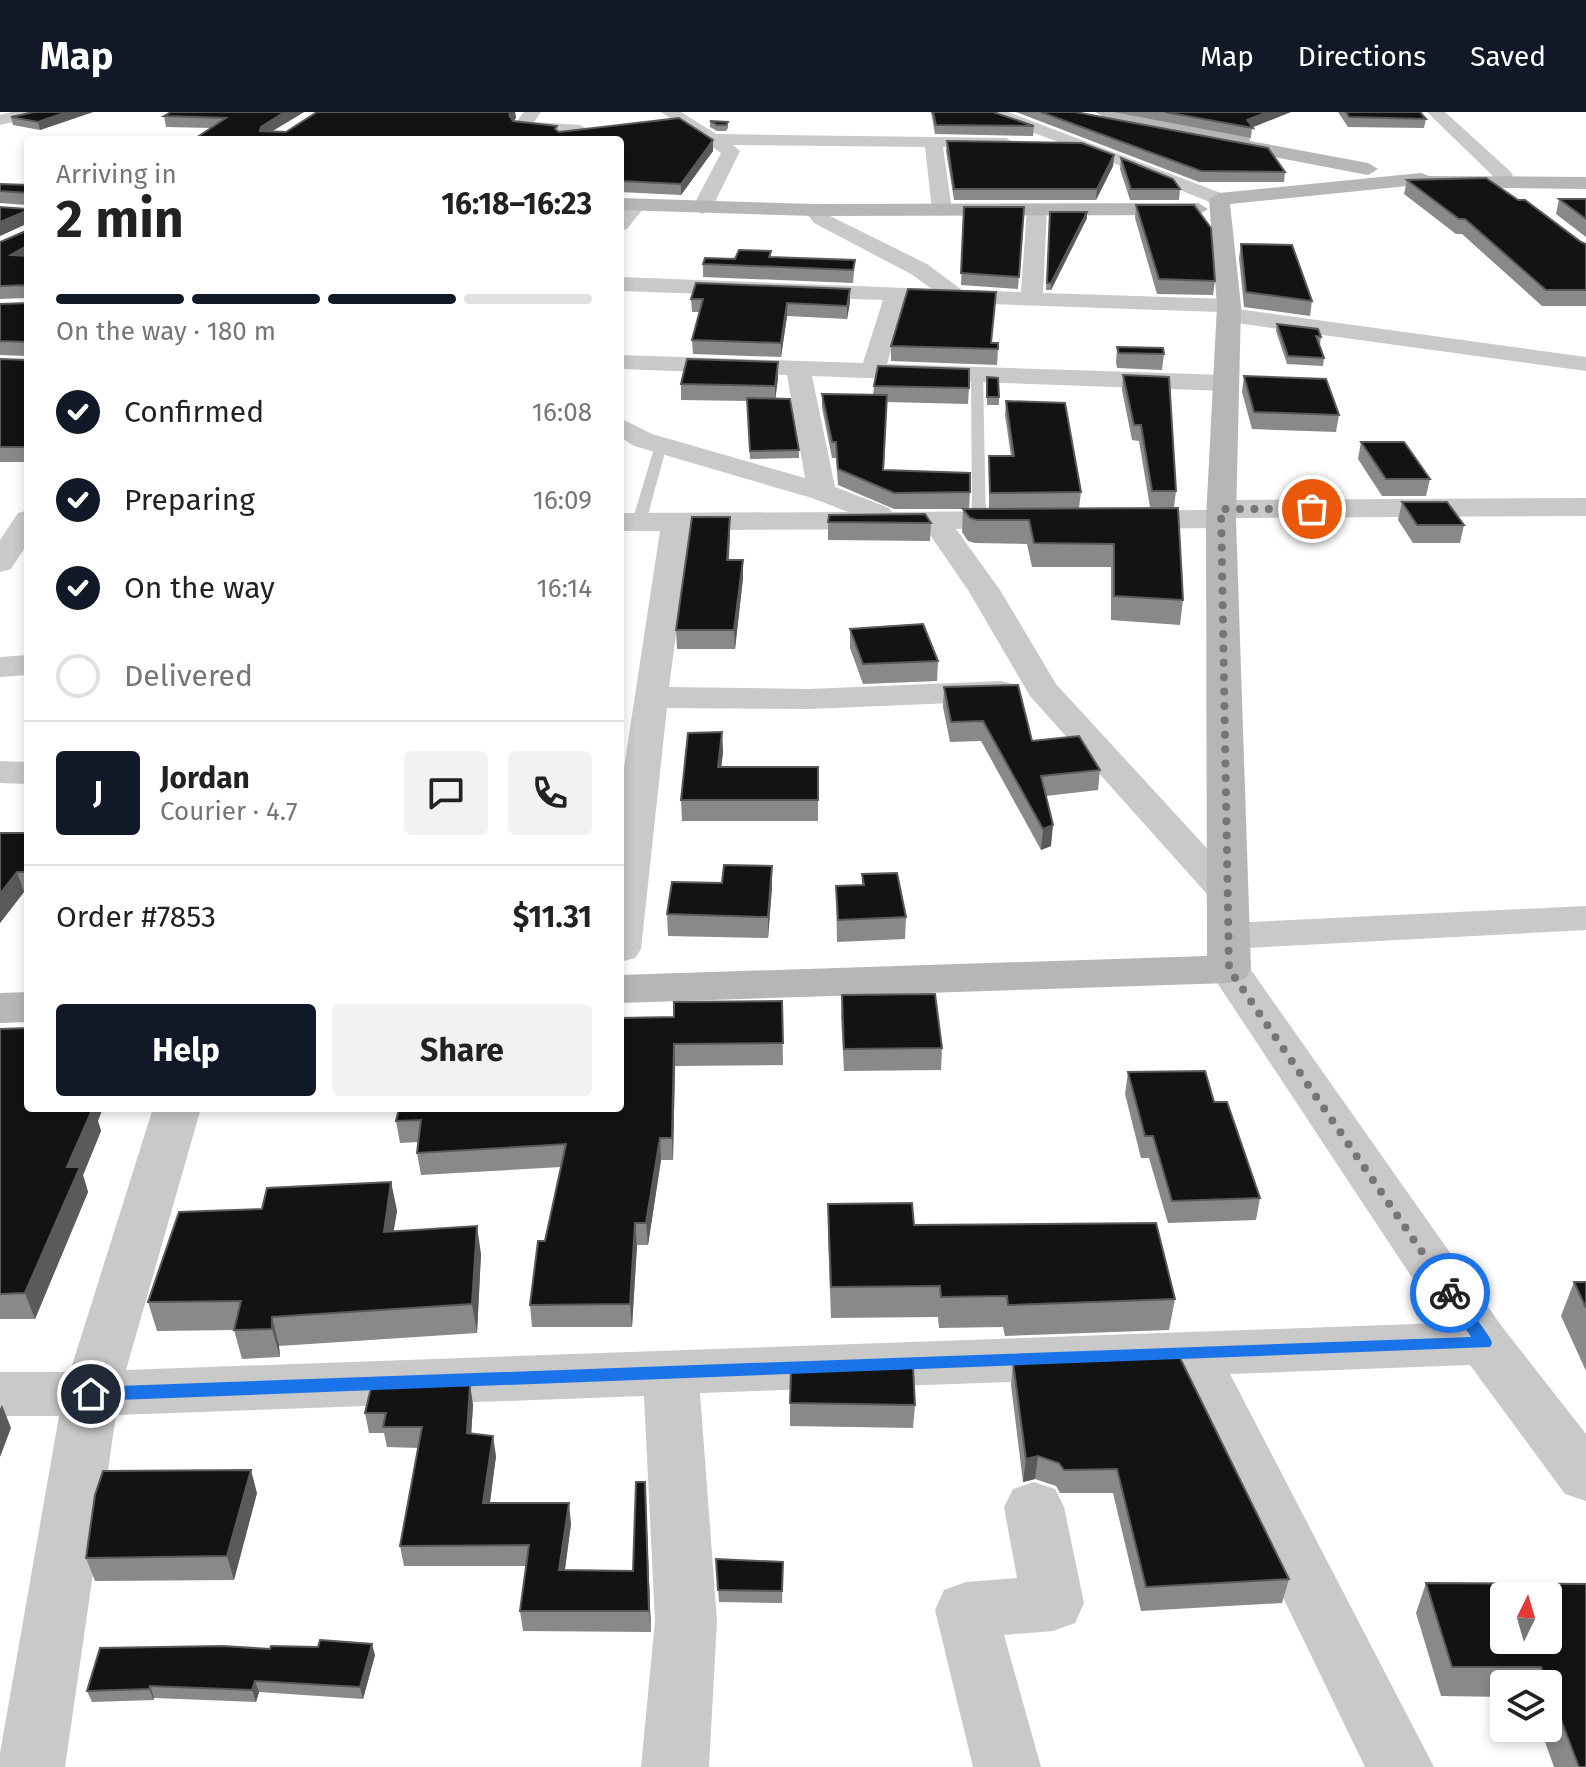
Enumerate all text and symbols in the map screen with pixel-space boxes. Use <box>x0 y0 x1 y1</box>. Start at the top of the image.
text: Map <box>40 33 113 79</box>
text: Map <box>1200 40 1254 73</box>
text: Directions <box>1298 40 1426 73</box>
text: Saved <box>1470 40 1546 73</box>
text: Arriving in <box>56 159 177 190</box>
text: 16:18–16:23 <box>441 186 592 222</box>
text: 2 min <box>56 188 184 251</box>
text: On the way · 180 m <box>56 316 276 347</box>
icon: check <box>56 390 100 434</box>
text: Confirmed <box>124 394 264 430</box>
text: 16:08 <box>532 397 592 428</box>
pin <box>1278 475 1346 543</box>
icon: check <box>56 478 100 522</box>
text: Preparing <box>124 482 255 518</box>
text: 16:09 <box>533 485 592 516</box>
icon: bag <box>1290 487 1334 531</box>
icon: check <box>56 566 100 610</box>
text: On the way <box>124 570 275 606</box>
text: 16:14 <box>537 573 592 604</box>
text: Delivered <box>124 658 253 694</box>
button: chat <box>404 751 488 835</box>
button: phone <box>508 751 592 835</box>
text: Jordan <box>160 760 250 796</box>
text: J <box>93 775 103 811</box>
text: Courier · 4.7 <box>160 796 298 827</box>
text: Order #7853 <box>56 899 216 935</box>
text: $11.31 <box>513 899 592 935</box>
button: Help <box>56 1004 316 1096</box>
button: Share <box>332 1004 592 1096</box>
courier <box>1410 1253 1490 1333</box>
icon: bike <box>1428 1271 1472 1315</box>
pin <box>57 1360 125 1428</box>
icon: home <box>69 1372 113 1416</box>
north arrow <box>1490 1582 1562 1654</box>
map controls <box>1490 1582 1562 1742</box>
button: layers <box>1490 1670 1562 1742</box>

